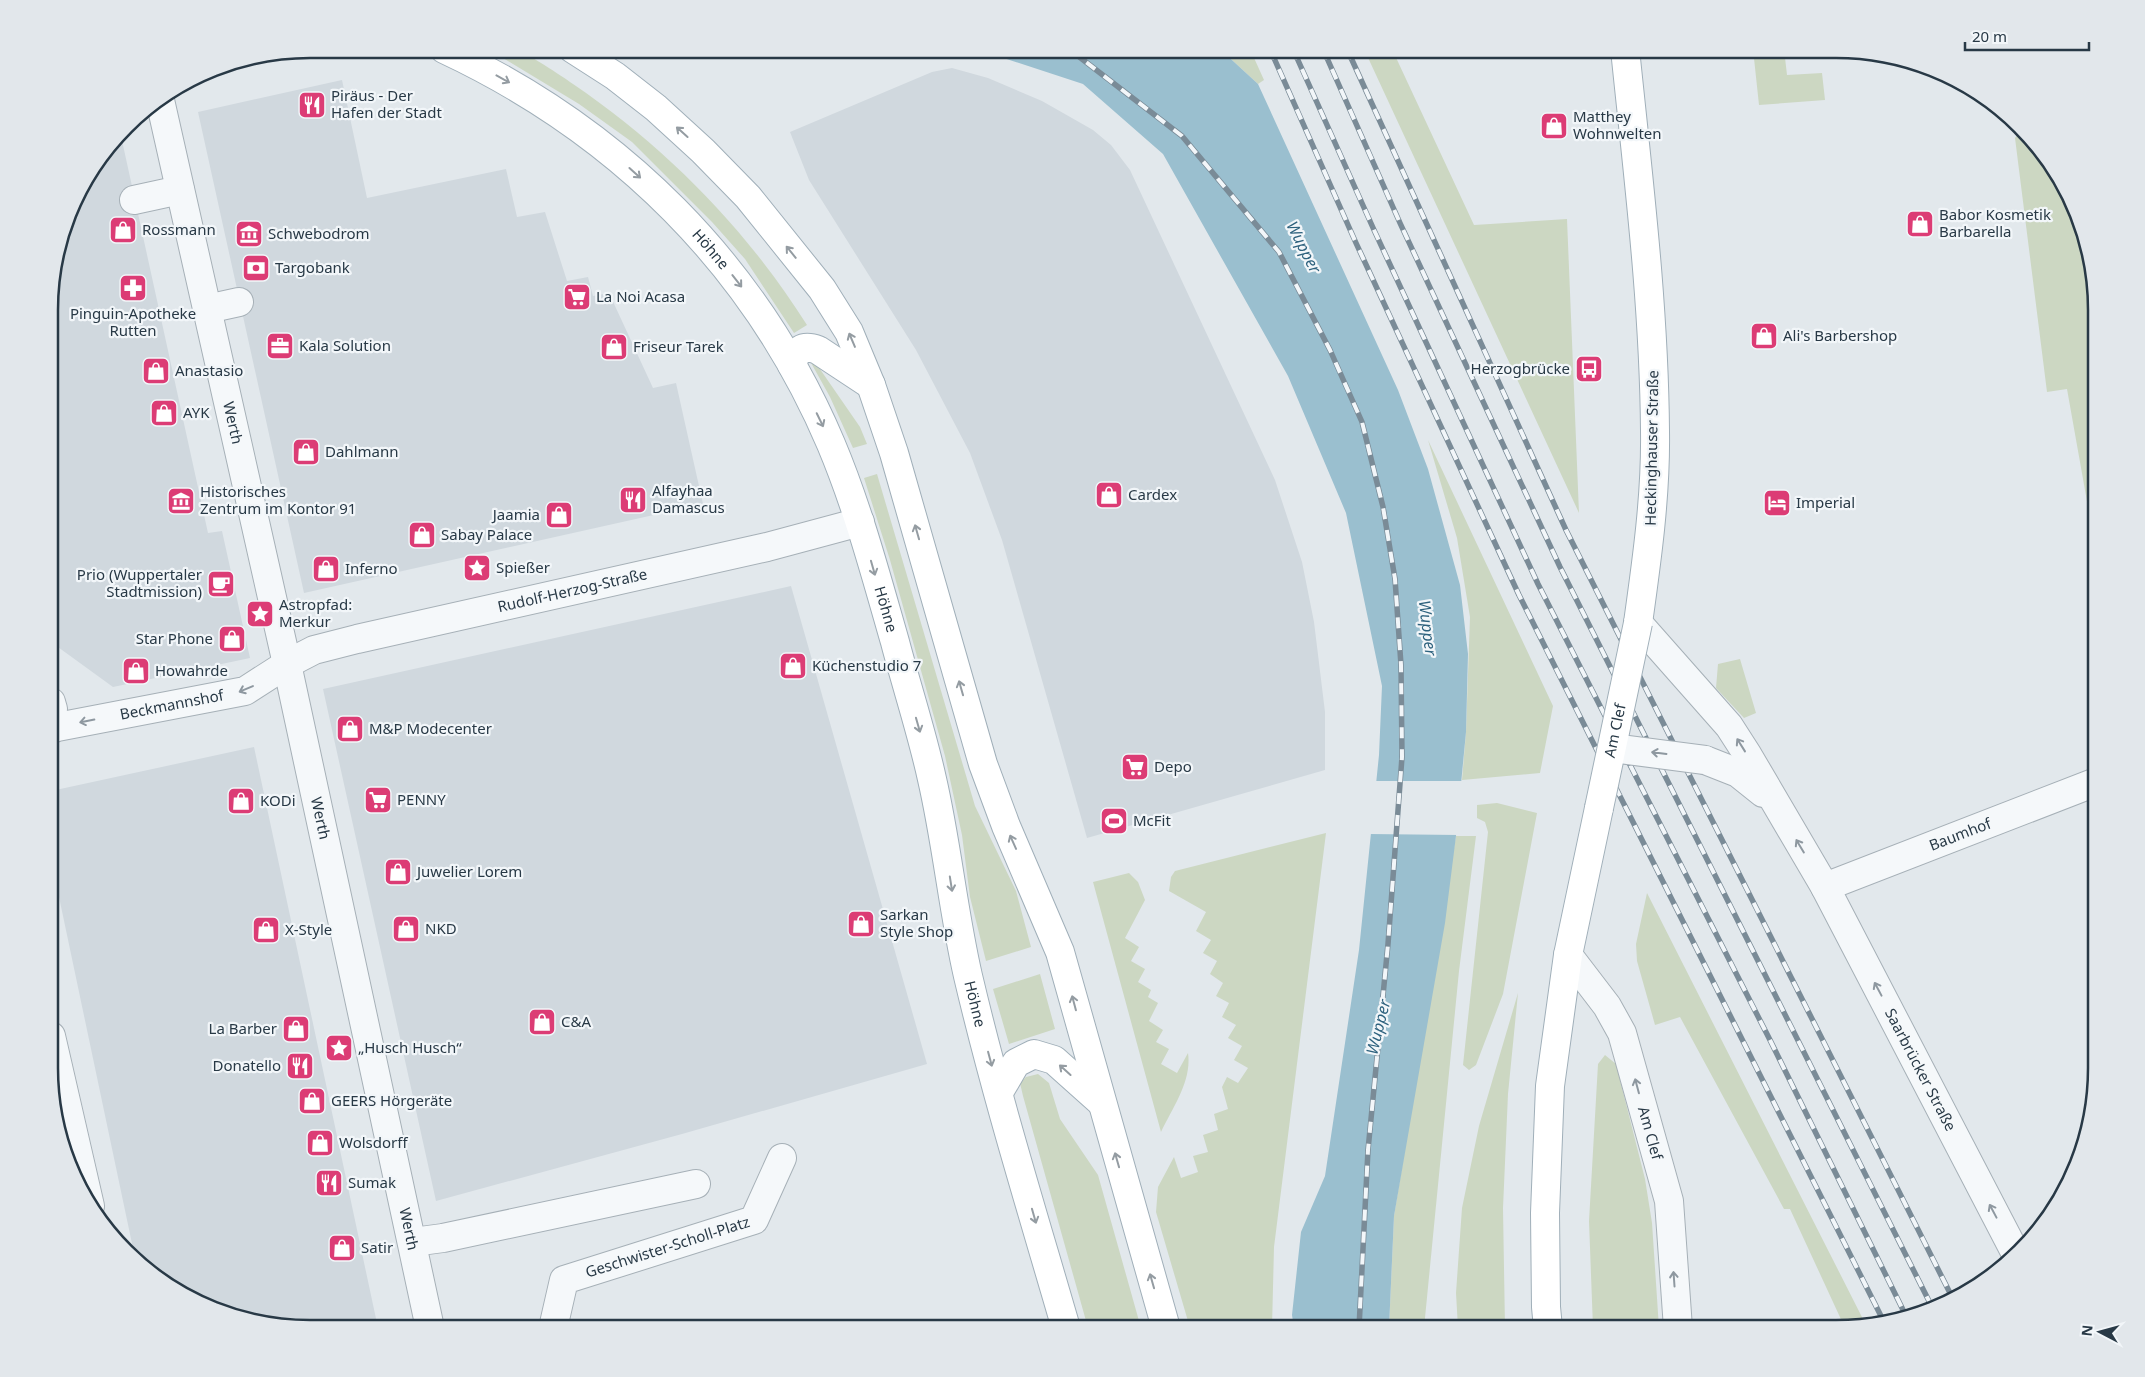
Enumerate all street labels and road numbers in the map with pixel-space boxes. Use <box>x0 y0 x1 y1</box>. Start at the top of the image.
street label: Höhne <box>688 224 734 273</box>
street label: Heckinghauser Straße <box>1640 370 1662 526</box>
street label: Werth <box>219 400 248 446</box>
street label: Rudolf-Herzog-Straße <box>495 563 649 616</box>
street label: Höhne <box>871 584 903 635</box>
street label: Beckmannshof <box>118 684 226 724</box>
street label: Am Clef <box>1599 701 1630 759</box>
street label: Werth <box>307 795 336 841</box>
street label: Baumhof <box>1926 812 1995 855</box>
street label: Höhne <box>960 978 991 1029</box>
street label: Saarbrücker Straße <box>1881 1005 1961 1134</box>
street label: Am Clef <box>1634 1104 1668 1163</box>
street label: Werth <box>395 1206 424 1252</box>
street label: Geschwister-Scholl-Platz <box>583 1211 752 1282</box>

